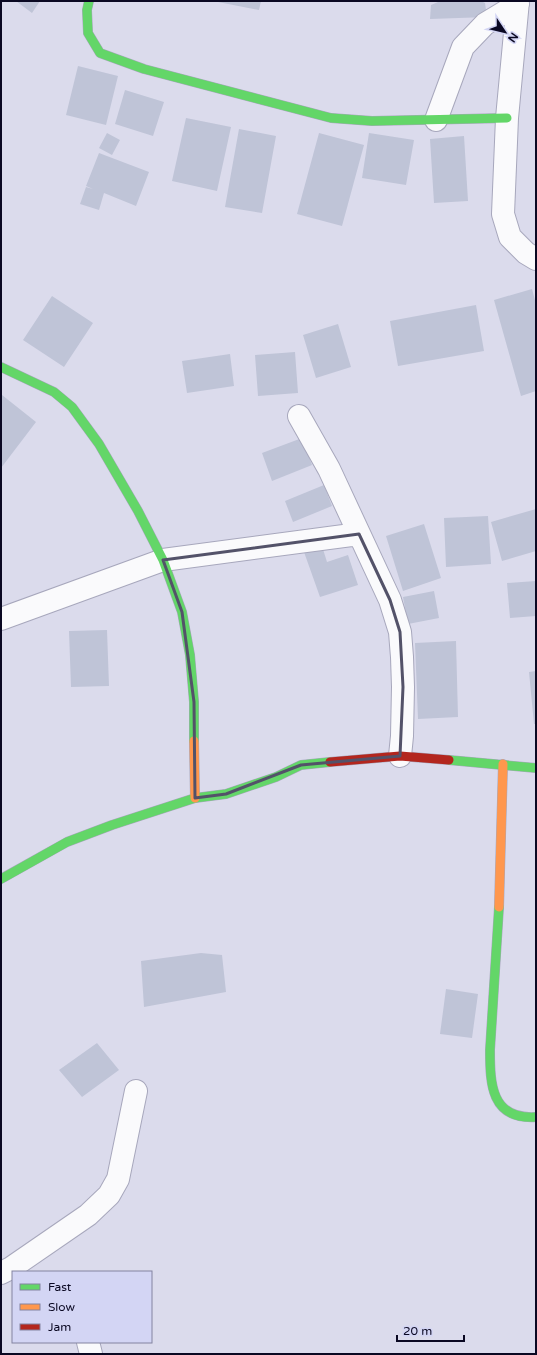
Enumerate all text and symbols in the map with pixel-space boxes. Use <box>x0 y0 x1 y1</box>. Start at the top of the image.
north arrow <box>485 12 525 52</box>
text: N <box>505 30 521 45</box>
legend <box>12 1271 152 1343</box>
text: Fast <box>48 1280 72 1294</box>
text: Slow <box>48 1300 75 1314</box>
scale bar <box>397 1317 464 1343</box>
text: Jam <box>48 1320 71 1334</box>
text: 20 m <box>403 1324 432 1338</box>

